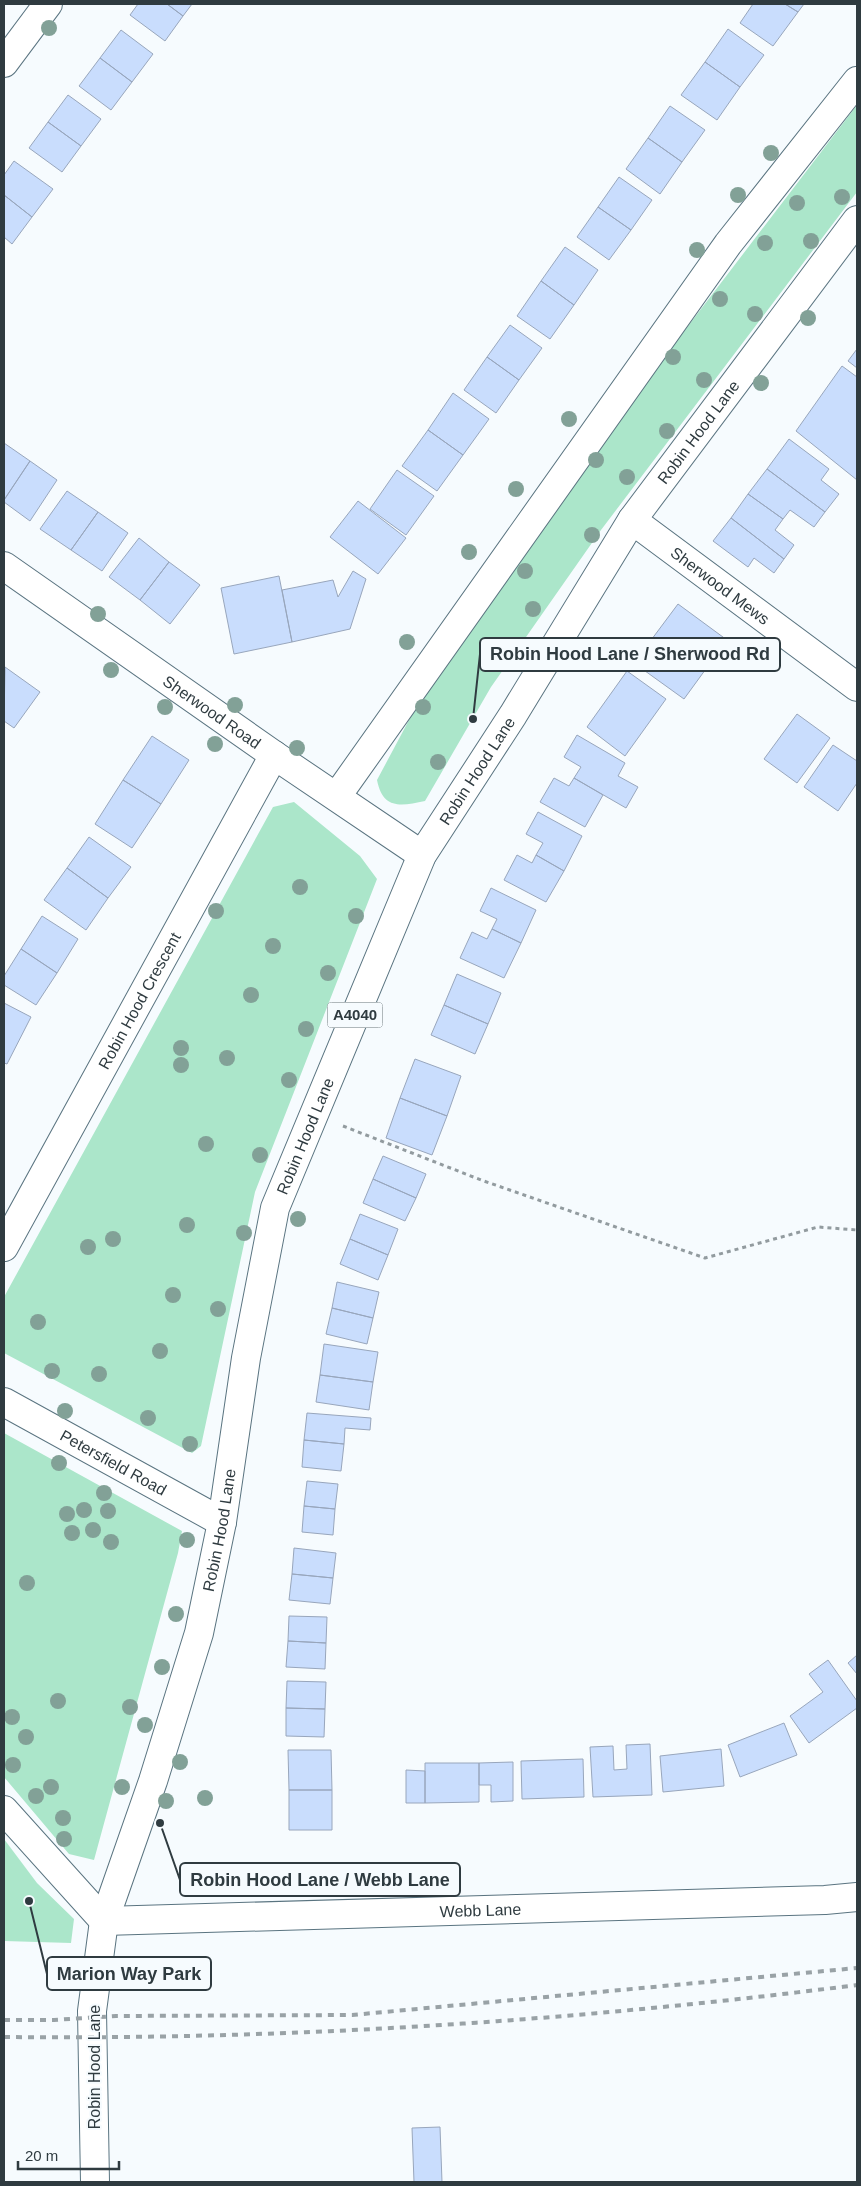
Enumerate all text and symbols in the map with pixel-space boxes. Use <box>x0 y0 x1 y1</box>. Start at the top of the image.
street label: Robin Hood Lane <box>654 377 743 487</box>
street label: Sherwood Mews <box>667 544 773 628</box>
callout: Robin Hood Lane / Sherwood Rd <box>480 638 780 671</box>
text: Robin Hood Lane / Sherwood Rd <box>490 644 770 664</box>
street label: Sherwood Road <box>160 672 264 752</box>
street label: Robin Hood Lane <box>436 714 518 828</box>
street label: Robin Hood Crescent <box>95 929 184 1072</box>
road number: A4040 <box>328 1002 382 1028</box>
street label: Robin Hood Lane <box>274 1075 337 1197</box>
street label: Petersfield Road <box>57 1427 169 1499</box>
street label: Robin Hood Lane <box>200 1467 239 1593</box>
callout: Robin Hood Lane / Webb Lane <box>180 1863 460 1896</box>
text: Robin Hood Lane / Webb Lane <box>190 1870 450 1890</box>
street label: Webb Lane <box>439 1901 522 1920</box>
callout: Marion Way Park <box>47 1957 211 1990</box>
text: Marion Way Park <box>57 1964 202 1984</box>
street label: Robin Hood Lane <box>86 2005 103 2129</box>
scale bar <box>18 2138 119 2170</box>
text: 20 m <box>25 2147 58 2164</box>

